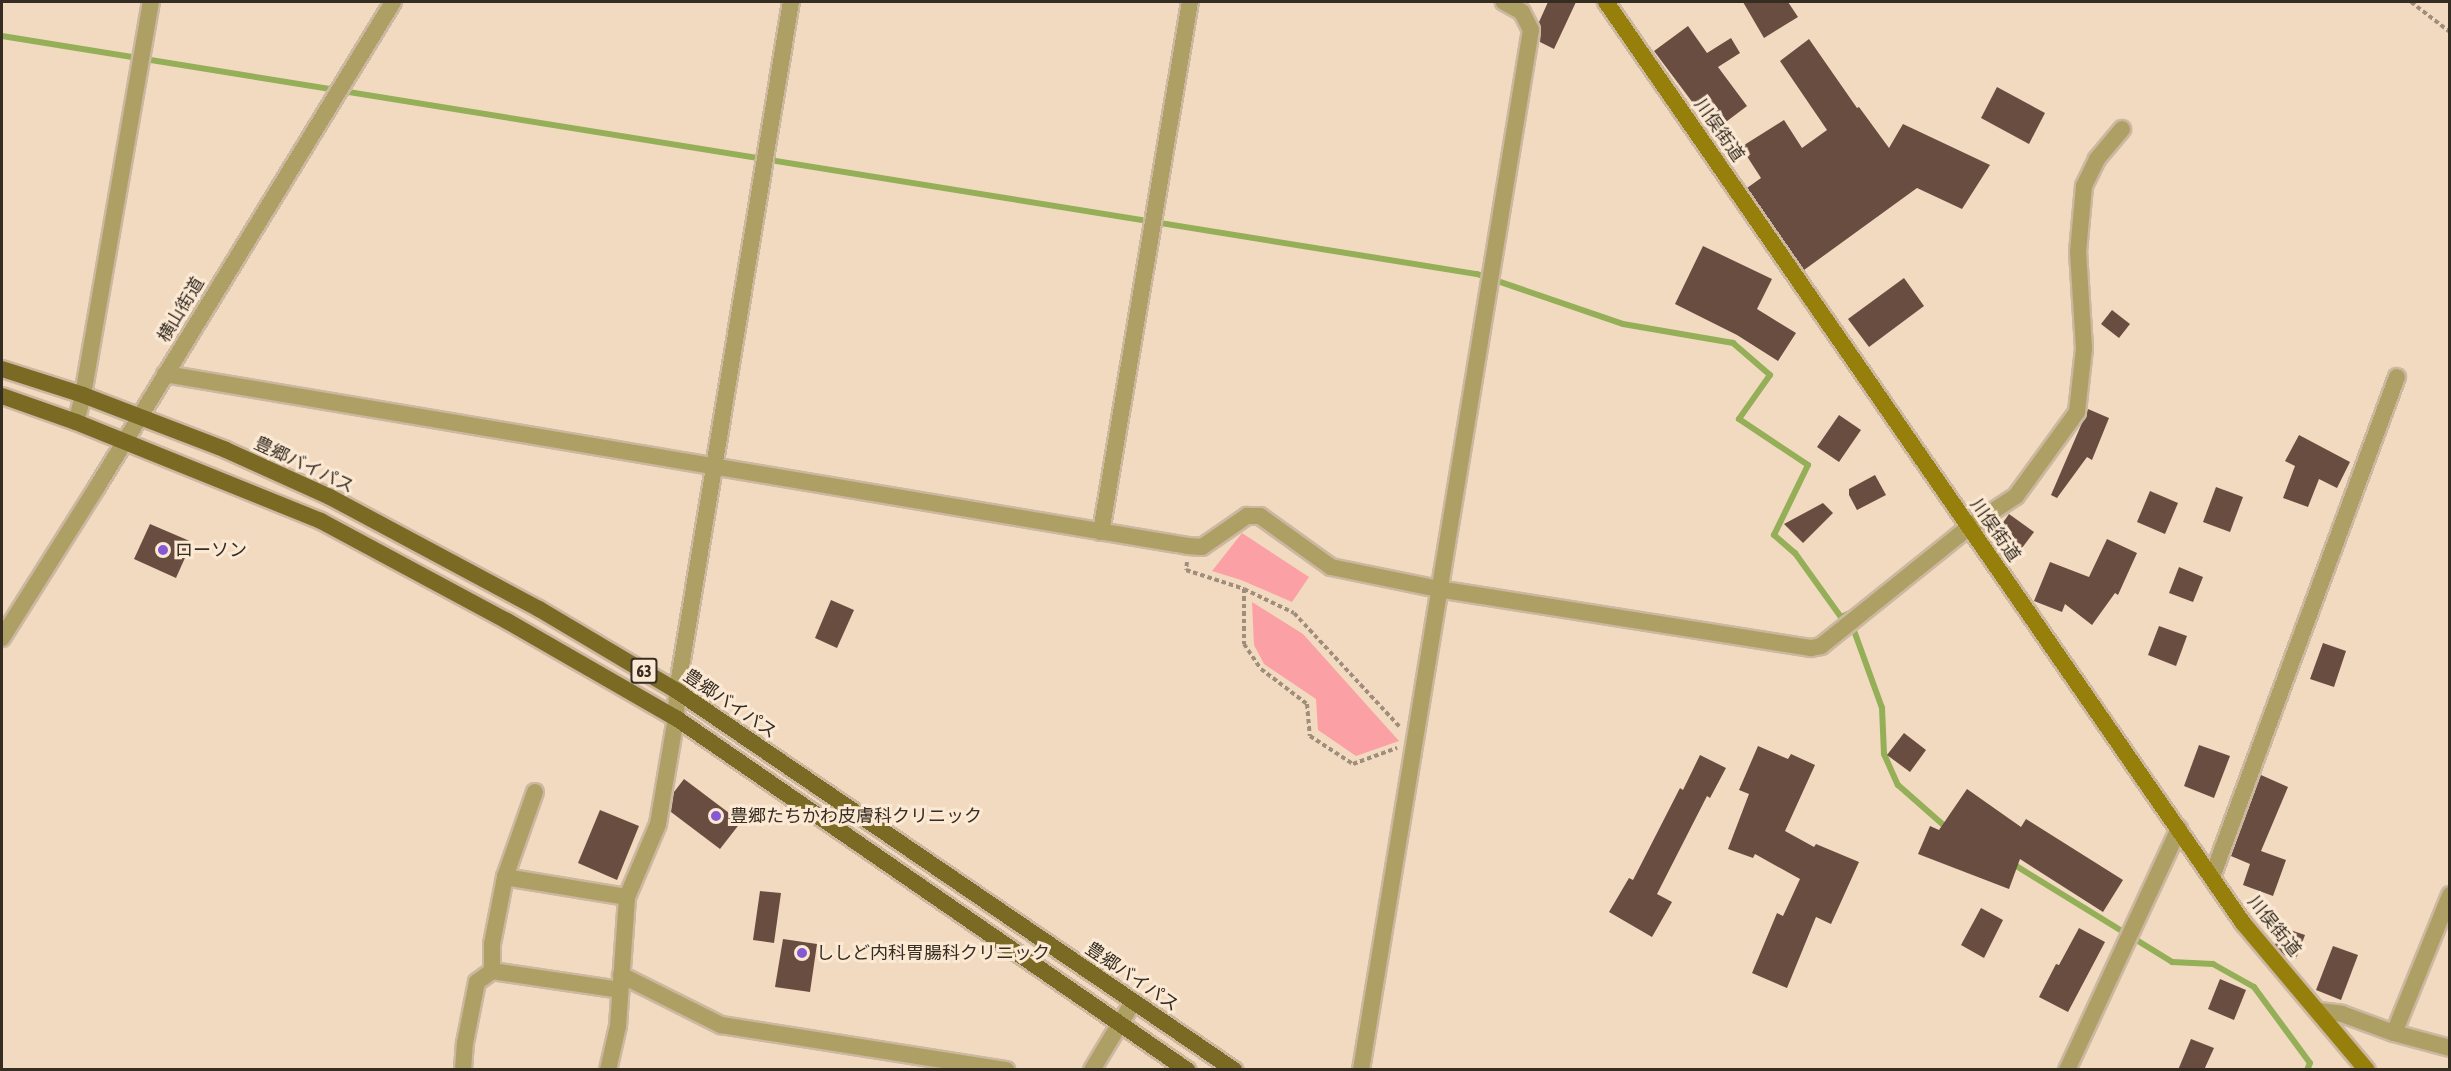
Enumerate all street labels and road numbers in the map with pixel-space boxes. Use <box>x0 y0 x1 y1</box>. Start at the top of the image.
street label: 川俣街道 <box>1690 94 1748 166</box>
street label: 横山街道 <box>153 274 209 346</box>
street label: 豊郷バイパス <box>250 432 358 498</box>
street label: 川俣街道 <box>1966 494 2024 566</box>
road number: 63 <box>629 658 659 684</box>
street label: 豊郷バイパス <box>679 665 781 743</box>
street label: 川俣街道 <box>2243 891 2305 961</box>
street label: 豊郷バイパス <box>1081 938 1183 1016</box>

